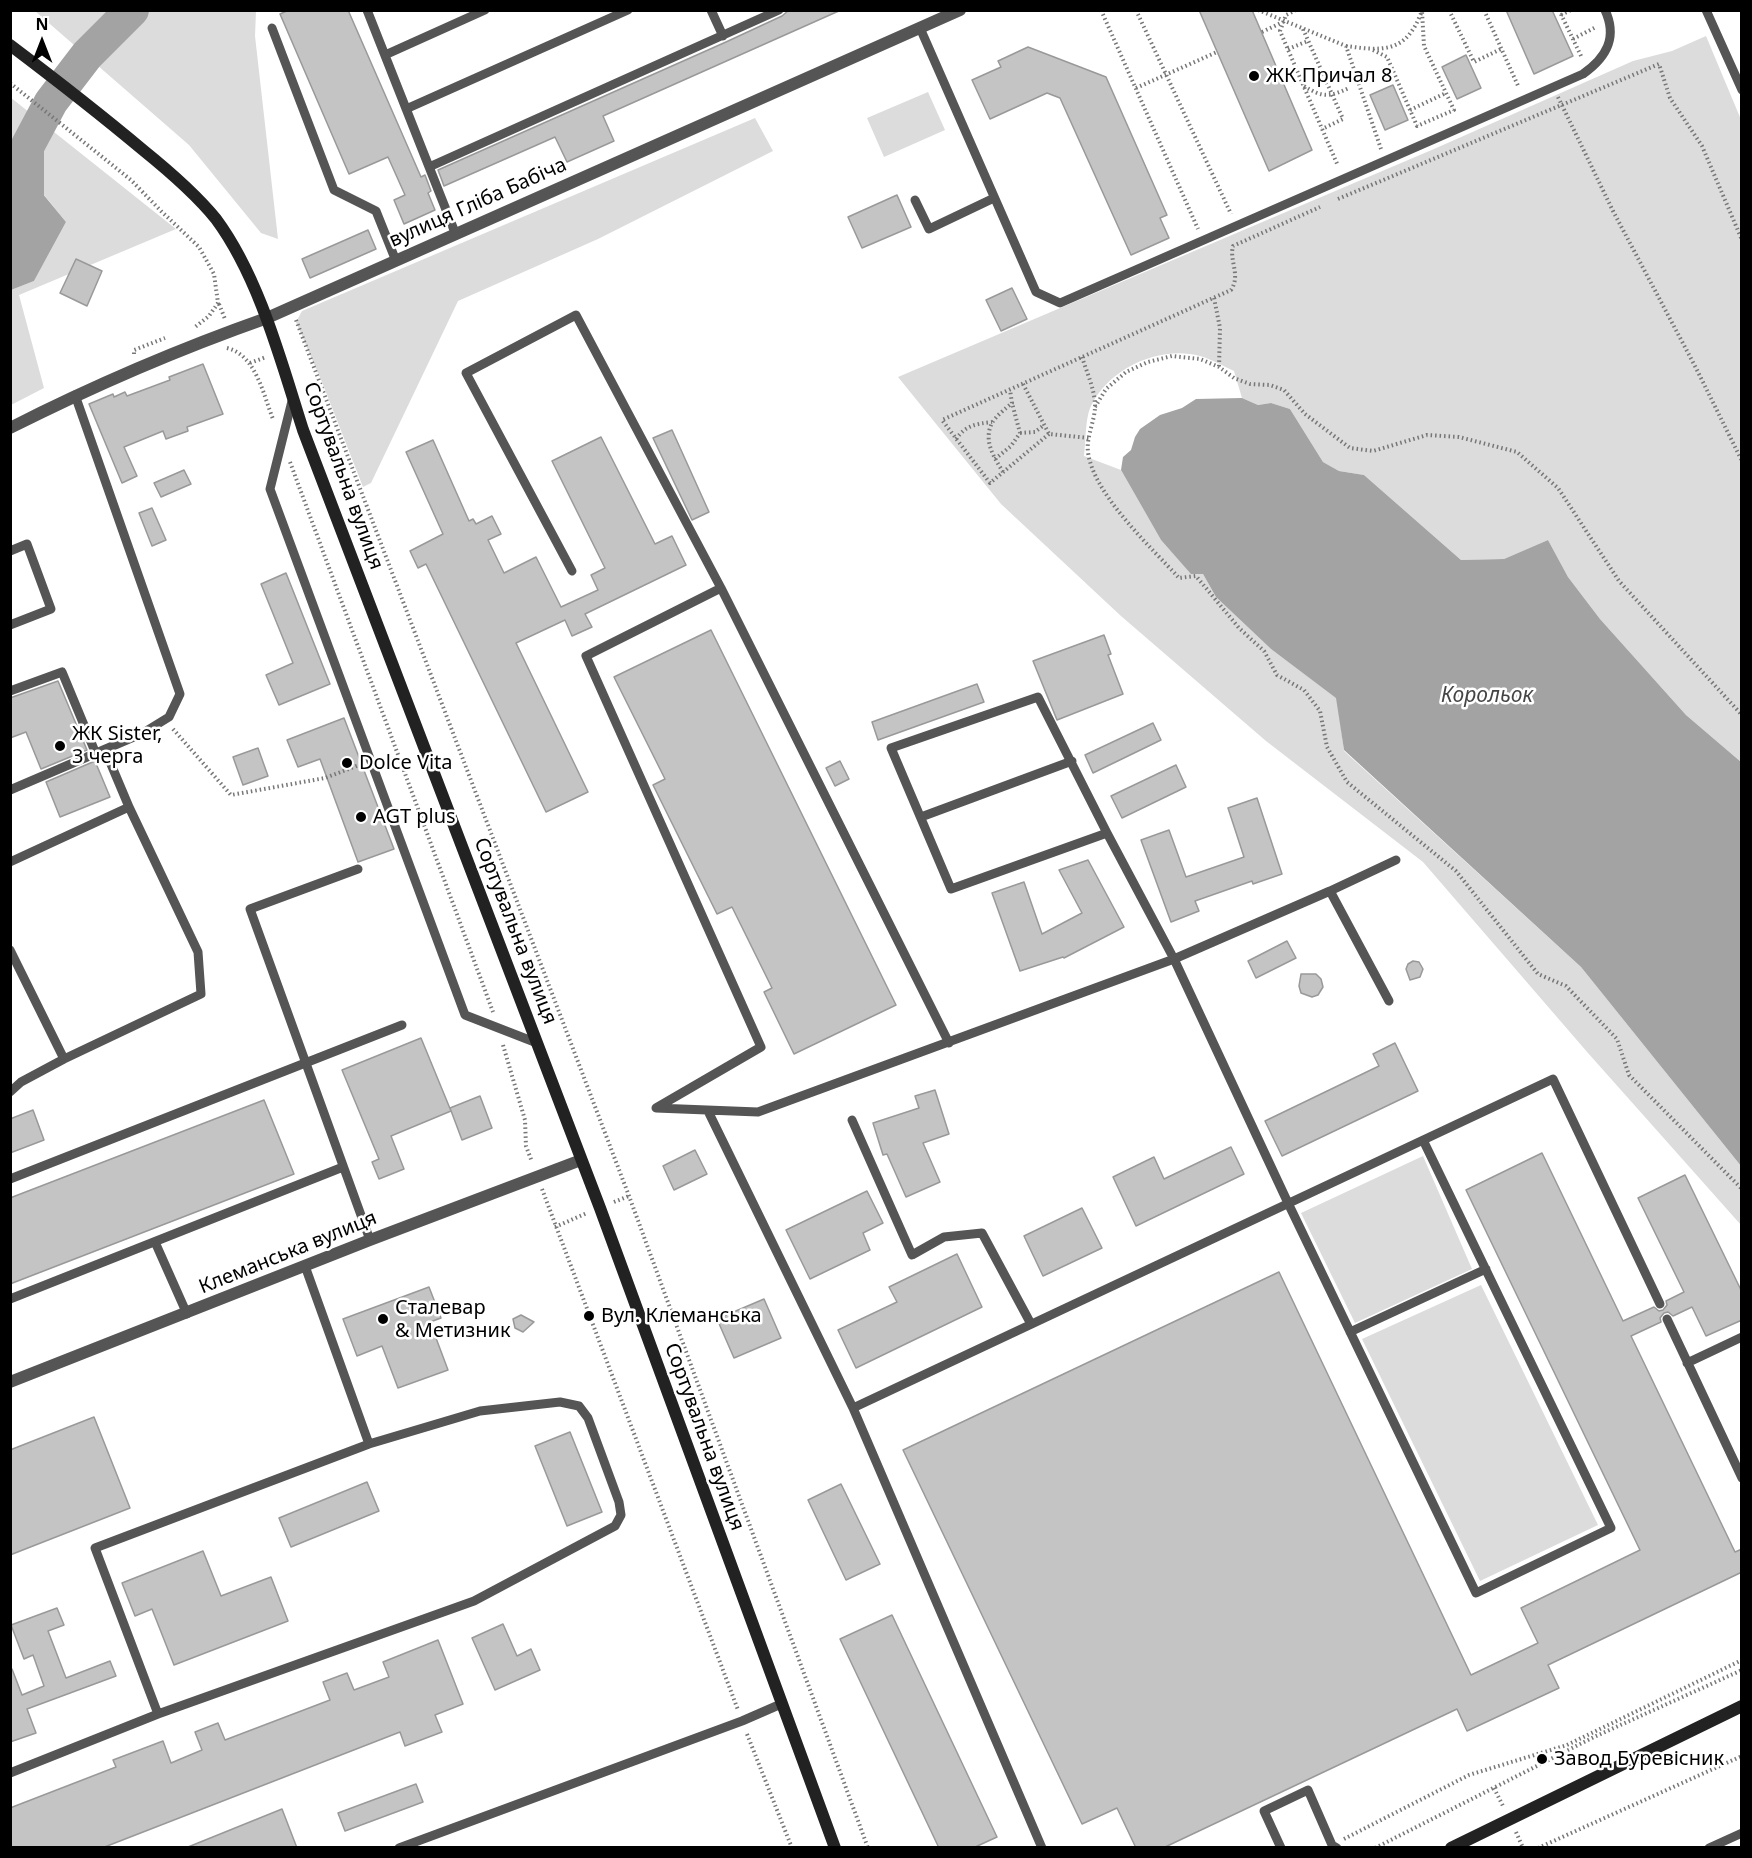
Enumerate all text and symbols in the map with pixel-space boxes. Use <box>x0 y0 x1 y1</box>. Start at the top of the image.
north arrow <box>12 12 72 72</box>
text: N <box>35 13 49 35</box>
place label: ЖК Причал 8 <box>1266 64 1392 88</box>
marker: ЖК Причал 8 <box>1247 69 1261 83</box>
street label: вулиця Гліба Бабіча <box>386 153 570 253</box>
street label: Сортувальна вулиця <box>298 379 388 573</box>
water label: Корольок <box>1441 683 1533 709</box>
place label: ЖК Sister, 3 черга <box>72 722 162 769</box>
marker: ЖК Sister, 3 черга <box>53 739 67 753</box>
place label: Dolce Vita <box>359 751 453 775</box>
marker: Dolce Vita <box>340 756 354 770</box>
place label: AGT plus <box>373 805 456 829</box>
marker: AGT plus <box>354 810 368 824</box>
street label: Сортувальна вулиця <box>468 834 562 1028</box>
street label: Клеманська вулиця <box>196 1206 380 1300</box>
place label: Сталевар & Метизник <box>395 1296 511 1343</box>
place label: Вул. Клеманська <box>601 1304 762 1328</box>
marker: Вул. Клеманська <box>582 1309 596 1323</box>
marker: Сталевар & Метизник <box>376 1312 390 1326</box>
street label: Сортувальна вулиця <box>659 1340 749 1534</box>
place label: Завод Буревісник <box>1554 1747 1724 1771</box>
marker: Завод Буревісник <box>1535 1752 1549 1766</box>

